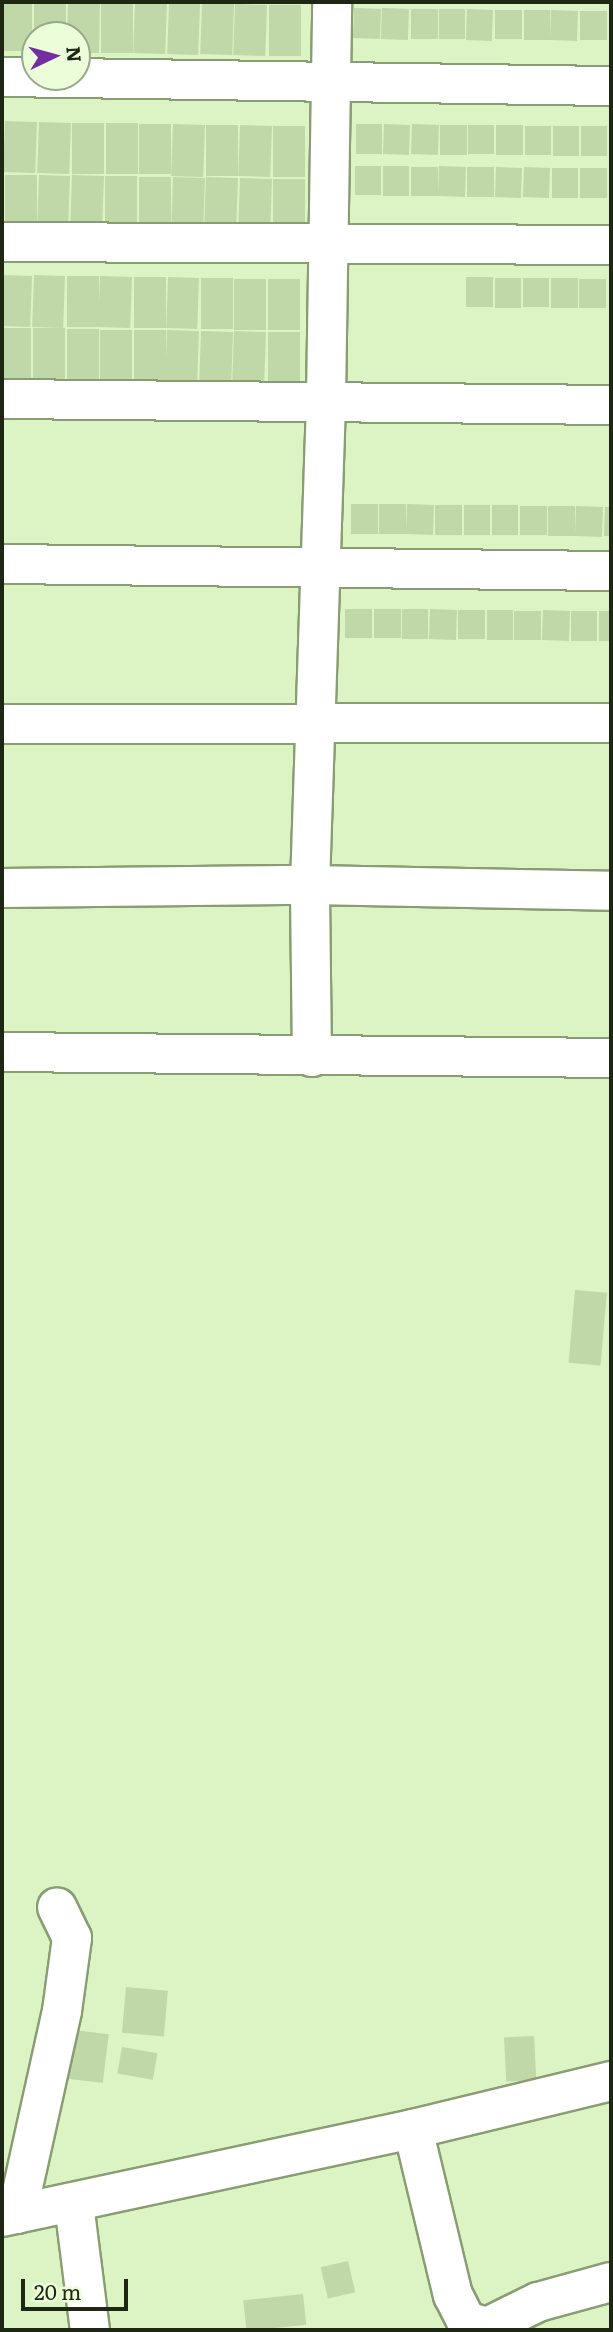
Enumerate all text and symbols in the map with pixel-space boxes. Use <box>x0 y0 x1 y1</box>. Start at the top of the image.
north arrow <box>21 21 91 91</box>
text: N <box>60 45 90 64</box>
scale bar <box>24 2266 131 2310</box>
text: 20 m <box>34 2275 81 2306</box>

